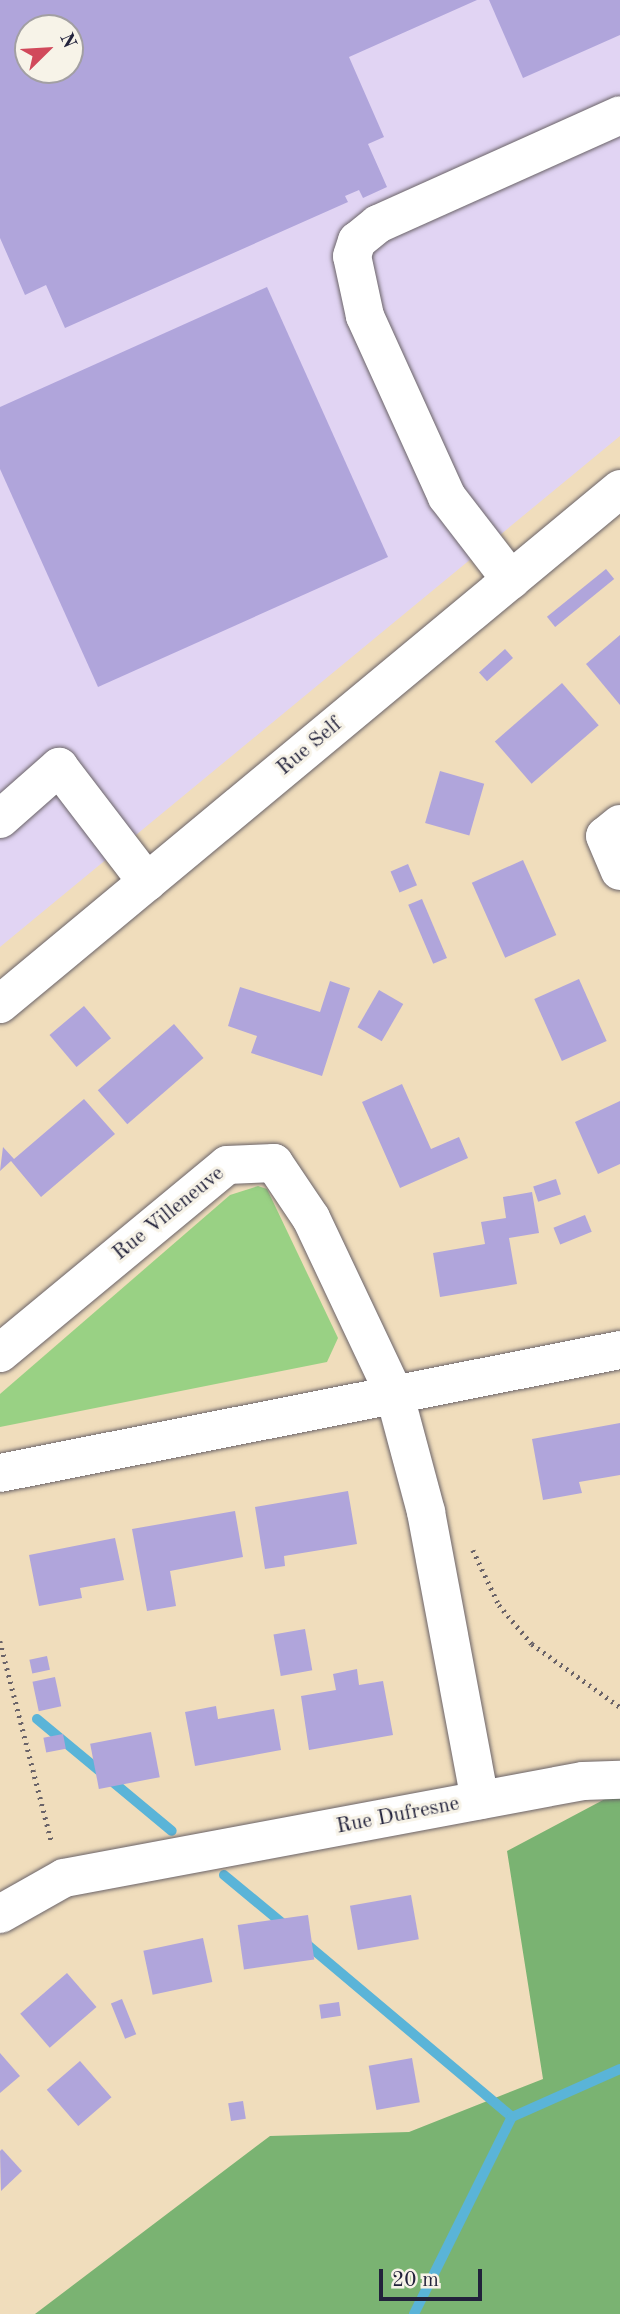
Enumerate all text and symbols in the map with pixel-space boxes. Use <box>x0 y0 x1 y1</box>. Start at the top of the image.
north arrow <box>14 14 84 84</box>
text: N <box>55 31 78 52</box>
street label: Rue Self <box>272 713 348 781</box>
street label: Rue Villeneuve <box>108 1161 230 1267</box>
street label: Rue Dufresne <box>334 1792 462 1840</box>
scale bar <box>382 2254 485 2298</box>
text: 20 m <box>392 2270 439 2291</box>

